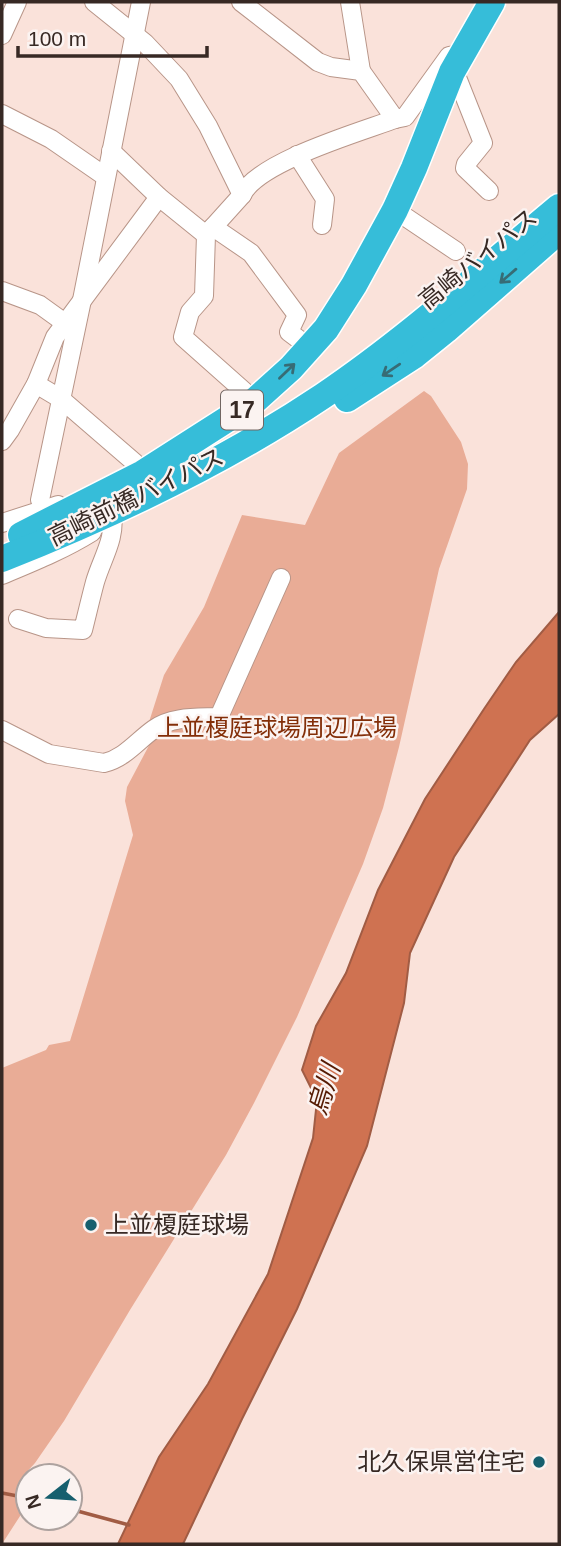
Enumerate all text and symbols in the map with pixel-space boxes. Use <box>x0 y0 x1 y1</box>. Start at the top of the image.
scale bar <box>18 14 206 58</box>
text: 100 m <box>28 27 86 50</box>
street label: 高崎バイパス <box>413 203 542 314</box>
one-way arrow <box>499 268 517 284</box>
one-way arrow <box>278 363 295 380</box>
one-way arrow <box>382 363 401 377</box>
road number: 17 <box>221 390 263 430</box>
street label: 高崎前橋バイパス <box>44 442 228 551</box>
park label: 上並榎庭球場周辺広場 <box>157 714 397 741</box>
water label: 烏川 <box>302 1057 347 1118</box>
place label: 上並榎庭球場 <box>105 1211 249 1238</box>
marker: 上並榎庭球場 <box>83 1217 99 1233</box>
place label: 北久保県営住宅 <box>357 1448 525 1475</box>
marker: 北久保県営住宅 <box>531 1454 547 1470</box>
north arrow <box>14 1462 84 1532</box>
text: N <box>21 1492 45 1511</box>

